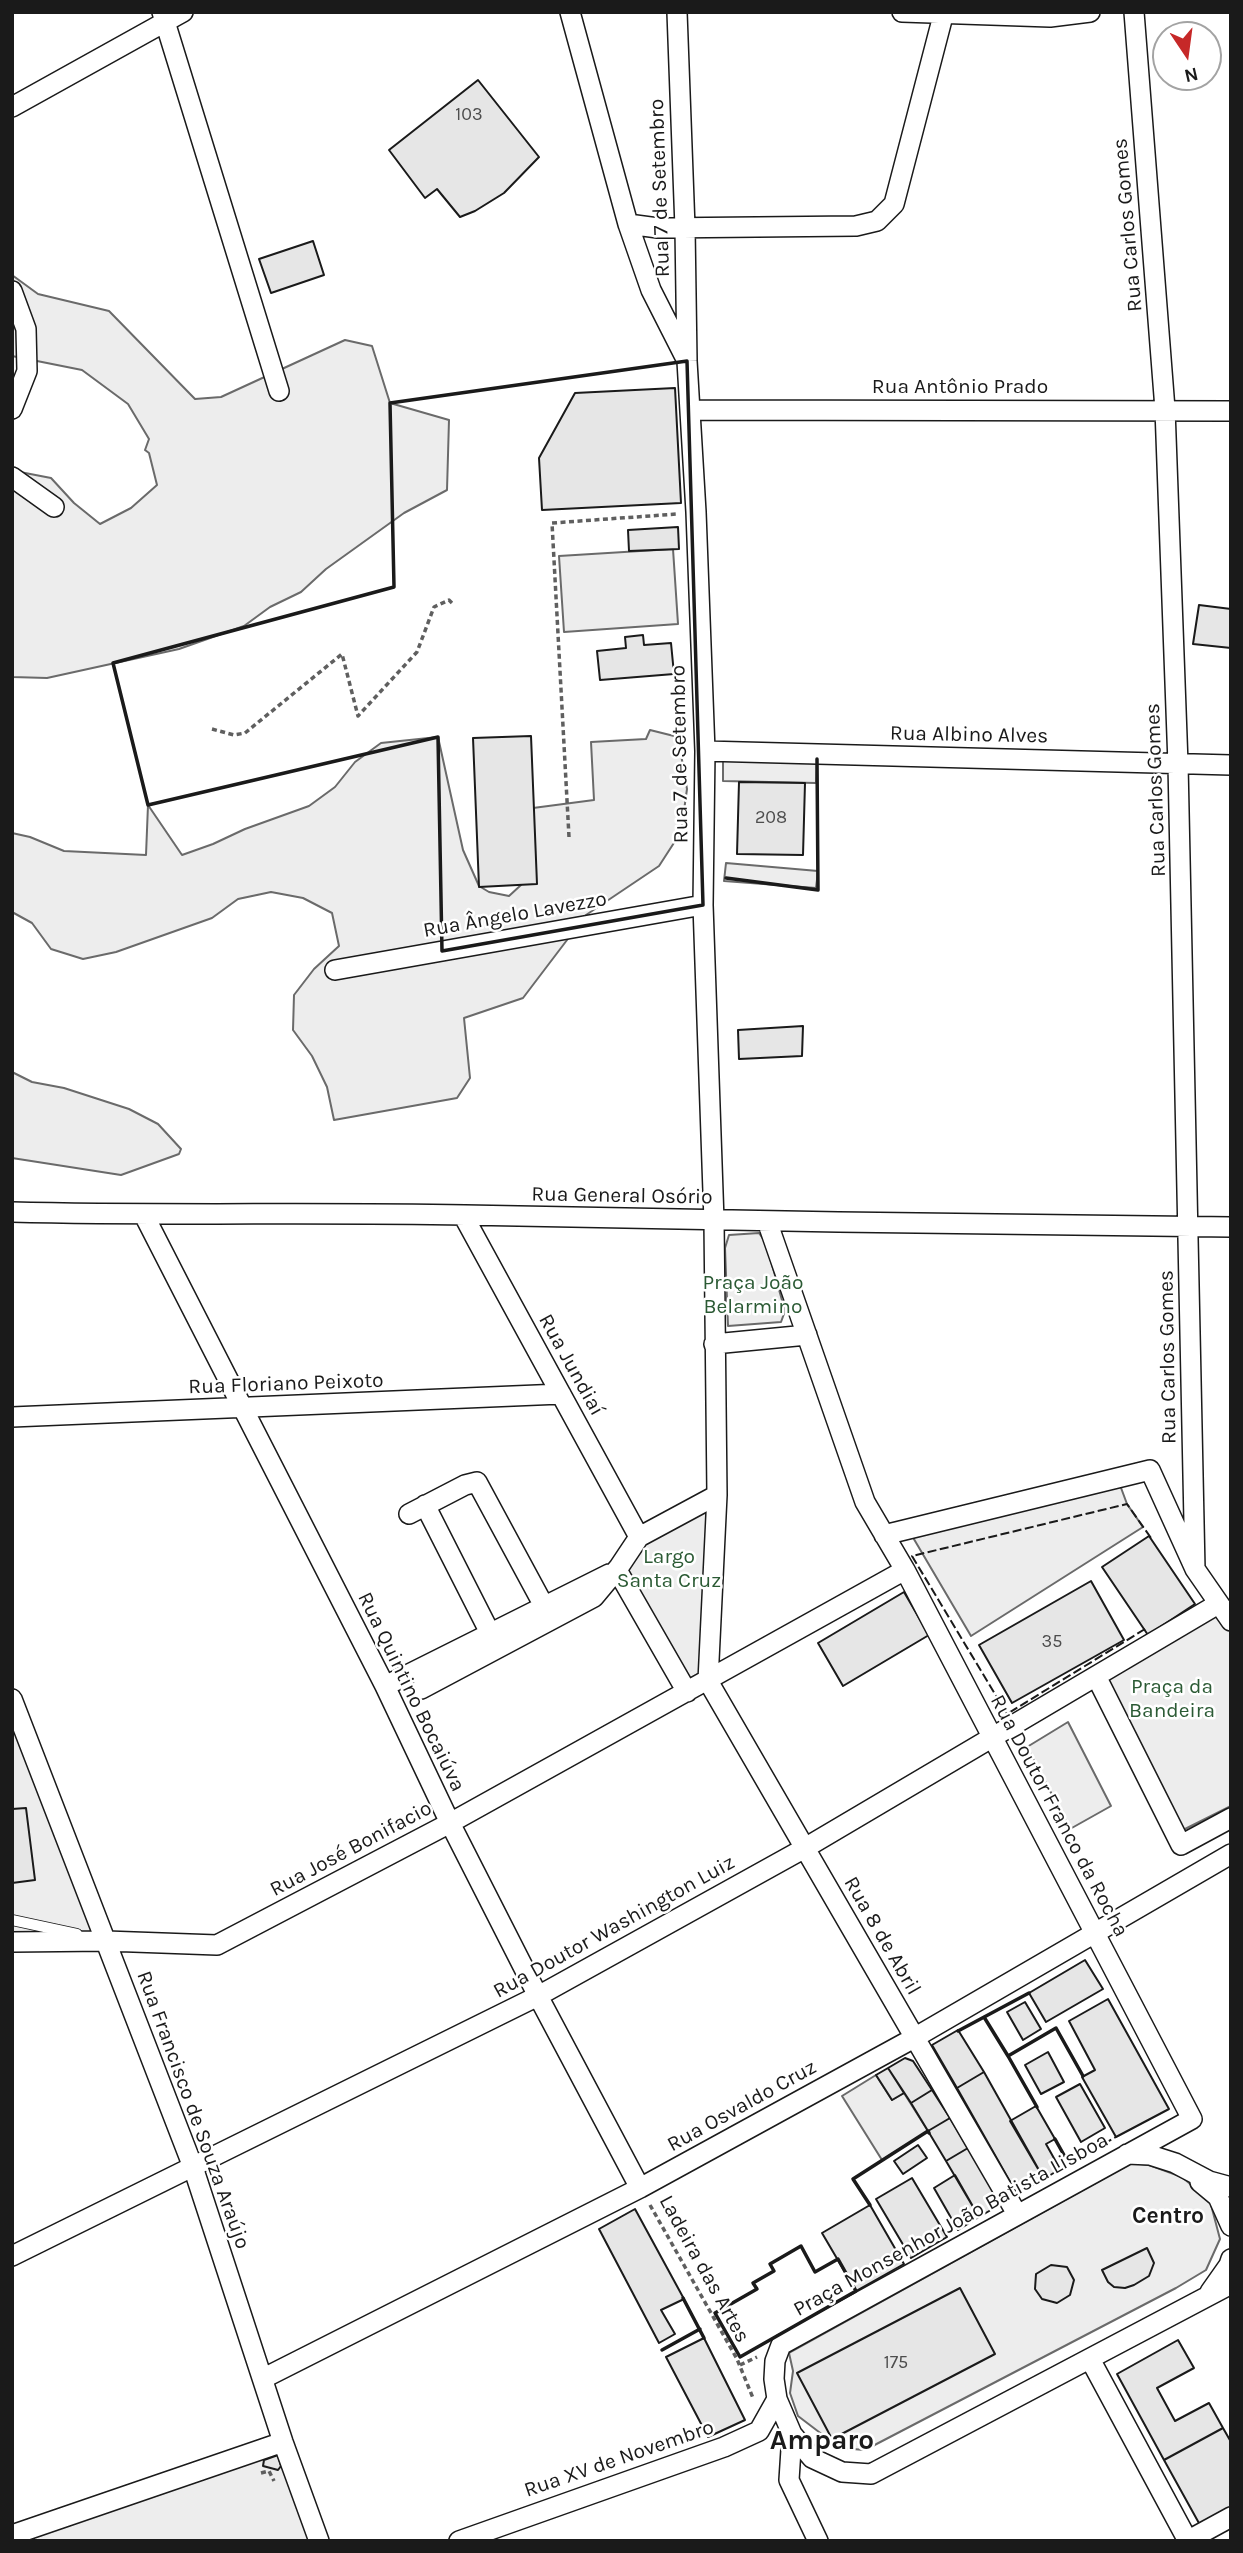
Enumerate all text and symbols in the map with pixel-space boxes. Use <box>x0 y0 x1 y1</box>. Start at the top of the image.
north arrow <box>1152 21 1222 91</box>
text: N <box>1182 62 1200 87</box>
street label: Rua 7 de Setembro <box>644 98 676 278</box>
house number: 103 <box>455 104 483 126</box>
street label: Rua Carlos Gomes <box>1108 137 1148 313</box>
street label: Rua Antônio Prado <box>872 374 1048 400</box>
street label: Rua 7 de Setembro <box>666 665 694 843</box>
street label: Rua Carlos Gomes <box>1140 703 1172 877</box>
street label: Rua Albino Alves <box>890 721 1048 749</box>
house number: 208 <box>755 807 787 829</box>
street label: Rua Ângelo Lavezzo <box>421 886 609 944</box>
street label: Rua General Osório <box>531 1182 713 1210</box>
park label: Praça João Belarmino <box>702 1270 804 1320</box>
street label: Rua Carlos Gomes <box>1154 1270 1182 1444</box>
street label: Rua Jundiaí <box>533 1310 609 1420</box>
street label: Rua Floriano Peixoto <box>188 1368 384 1400</box>
park label: Largo Santa Cruz <box>617 1544 721 1594</box>
street label: Rua Quintino Bocaiúva <box>352 1588 470 1796</box>
house number: 35 <box>1042 1631 1062 1653</box>
park label: Praça da Bandeira <box>1129 1674 1215 1724</box>
street label: Rua Doutor Franco da Rocha <box>984 1691 1134 1941</box>
street label: Rua José Bonifacio <box>266 1796 436 1902</box>
street label: Rua Doutor Washington Luiz <box>489 1850 739 2004</box>
street label: Rua 8 de Abril <box>838 1872 926 2000</box>
street label: Rua Francisco de Souza Araújo <box>131 1968 255 2252</box>
street label: Rua Osvaldo Cruz <box>663 2055 821 2157</box>
street label: Praça Monsenhor João Batista Lisboa <box>789 2128 1113 2322</box>
street label: Ladeira das Artes <box>653 2191 755 2347</box>
district label: Centro <box>1132 2202 1204 2230</box>
house number: 175 <box>884 2352 908 2374</box>
street label: Rua XV de Novembro <box>521 2415 717 2503</box>
district label: Amparo <box>770 2424 874 2458</box>

